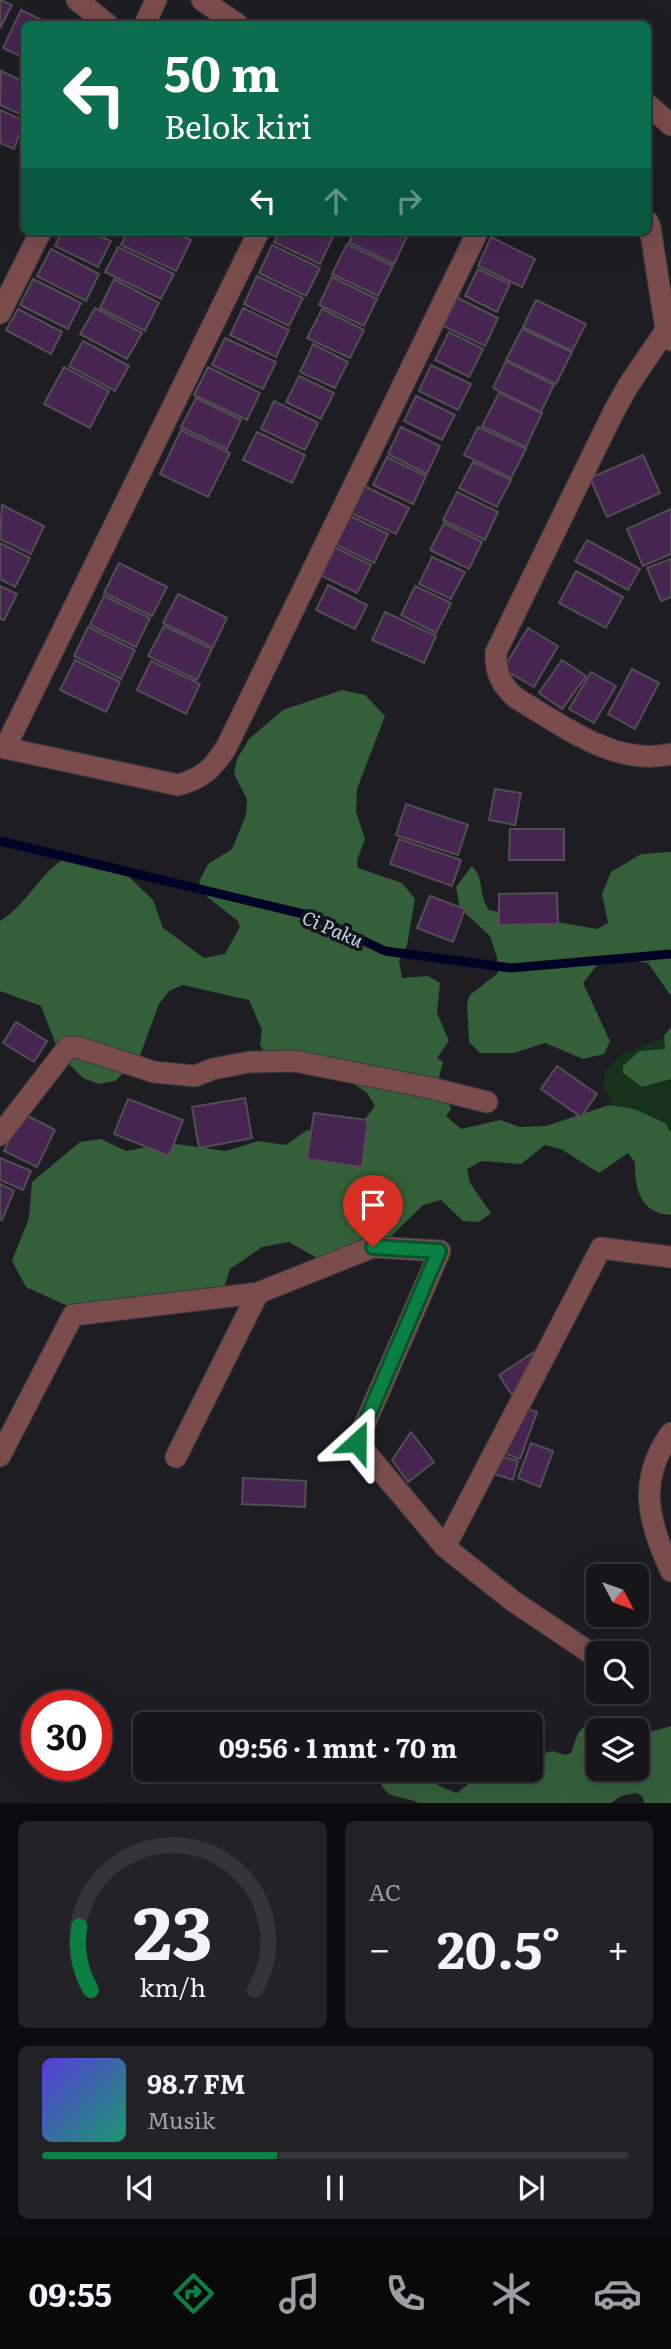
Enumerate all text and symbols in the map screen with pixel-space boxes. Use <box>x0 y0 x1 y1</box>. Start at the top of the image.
text: 50 m <box>164 34 280 107</box>
icon: left <box>49 49 140 140</box>
text: Belok kiri <box>164 101 312 149</box>
icon: left <box>244 182 282 220</box>
icon: ahead <box>317 182 355 220</box>
icon: right <box>390 182 428 220</box>
water label: Ci Paku <box>298 903 369 954</box>
pin <box>343 1175 403 1247</box>
icon: arrive <box>354 1186 392 1224</box>
position arrow <box>320 1405 394 1479</box>
north arrow <box>586 1564 649 1628</box>
map controls <box>586 1564 649 1781</box>
button: search <box>586 1641 649 1704</box>
speed limit sign: 30 <box>21 1690 112 1781</box>
button: layers <box>586 1718 649 1781</box>
text: 09:56 · 1 mnt · 70 m <box>219 1727 457 1766</box>
text: AC <box>369 1874 401 1908</box>
text: 23 <box>132 1875 212 1983</box>
text: 20.5° <box>437 1908 561 1985</box>
text: − <box>369 1918 391 1975</box>
text: + <box>607 1918 629 1975</box>
text: km/h <box>139 1968 206 2005</box>
text: 98.7 FM <box>147 2063 245 2102</box>
text: Musik <box>147 2102 216 2136</box>
icon: previous <box>121 2169 159 2207</box>
icon: pause <box>316 2169 354 2207</box>
icon: next <box>512 2169 550 2207</box>
text: 09:55 <box>29 2269 112 2317</box>
icon: directions <box>169 2269 218 2318</box>
icon: music <box>275 2269 324 2318</box>
icon: phone <box>381 2269 430 2318</box>
icon: climate <box>487 2269 536 2318</box>
icon: car <box>593 2269 642 2318</box>

